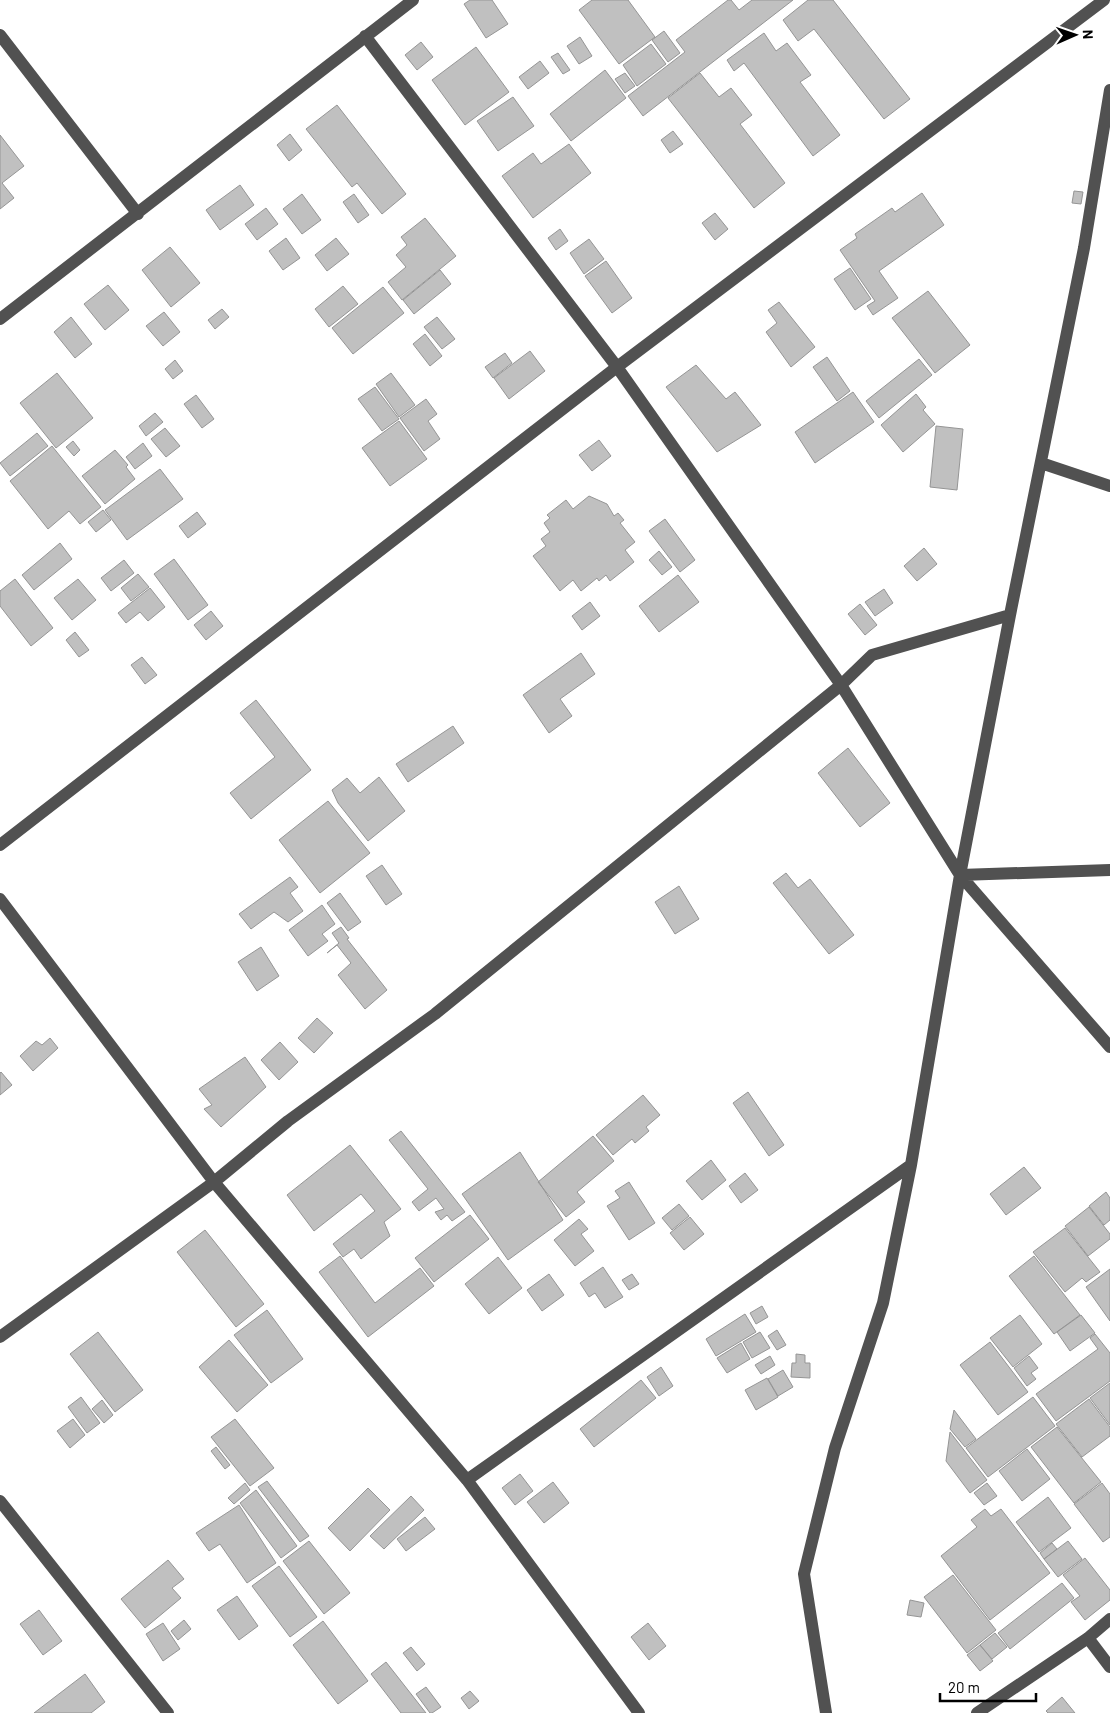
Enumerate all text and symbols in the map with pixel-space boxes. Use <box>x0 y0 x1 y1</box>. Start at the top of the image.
north arrow <box>1050 10 1100 60</box>
text: N <box>1080 30 1097 39</box>
scale bar <box>940 1670 1036 1702</box>
text: 20 m <box>948 1678 980 1696</box>

